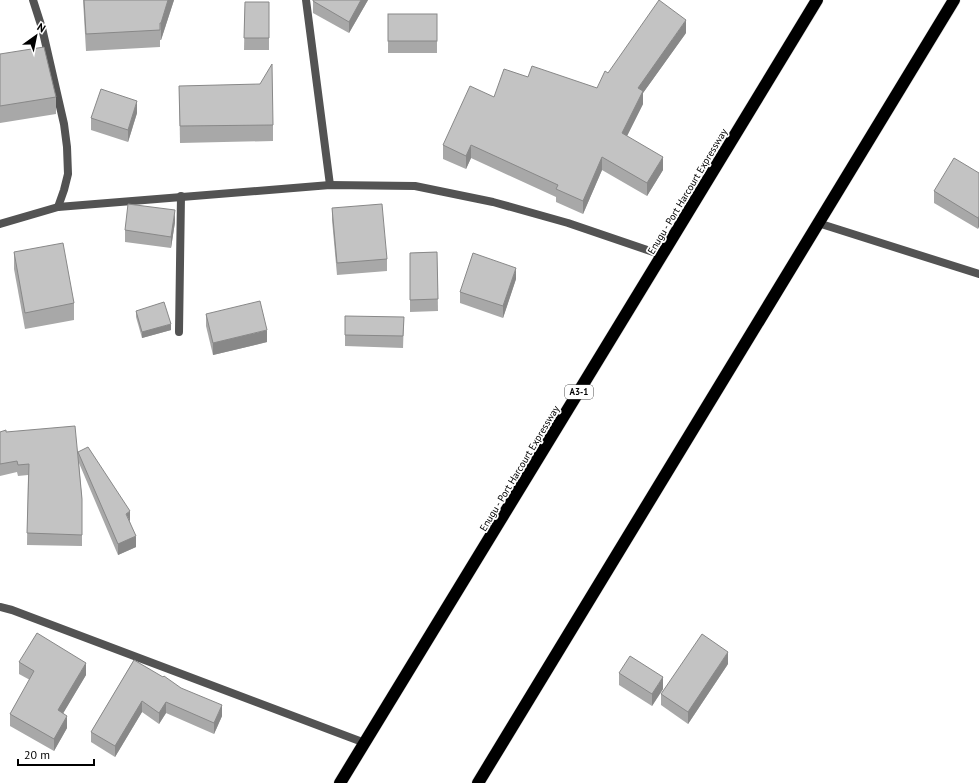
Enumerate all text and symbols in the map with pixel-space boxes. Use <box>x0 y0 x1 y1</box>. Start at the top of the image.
north arrow <box>16 16 56 56</box>
text: N <box>35 20 48 35</box>
street label: Enugu - Port Harcourt Expressway <box>645 126 730 256</box>
road number: A3-1 <box>565 385 593 399</box>
street label: Enugu - Port Harcourt Expressway <box>477 403 562 533</box>
scale bar <box>18 741 94 767</box>
text: 20 m <box>24 747 50 762</box>

